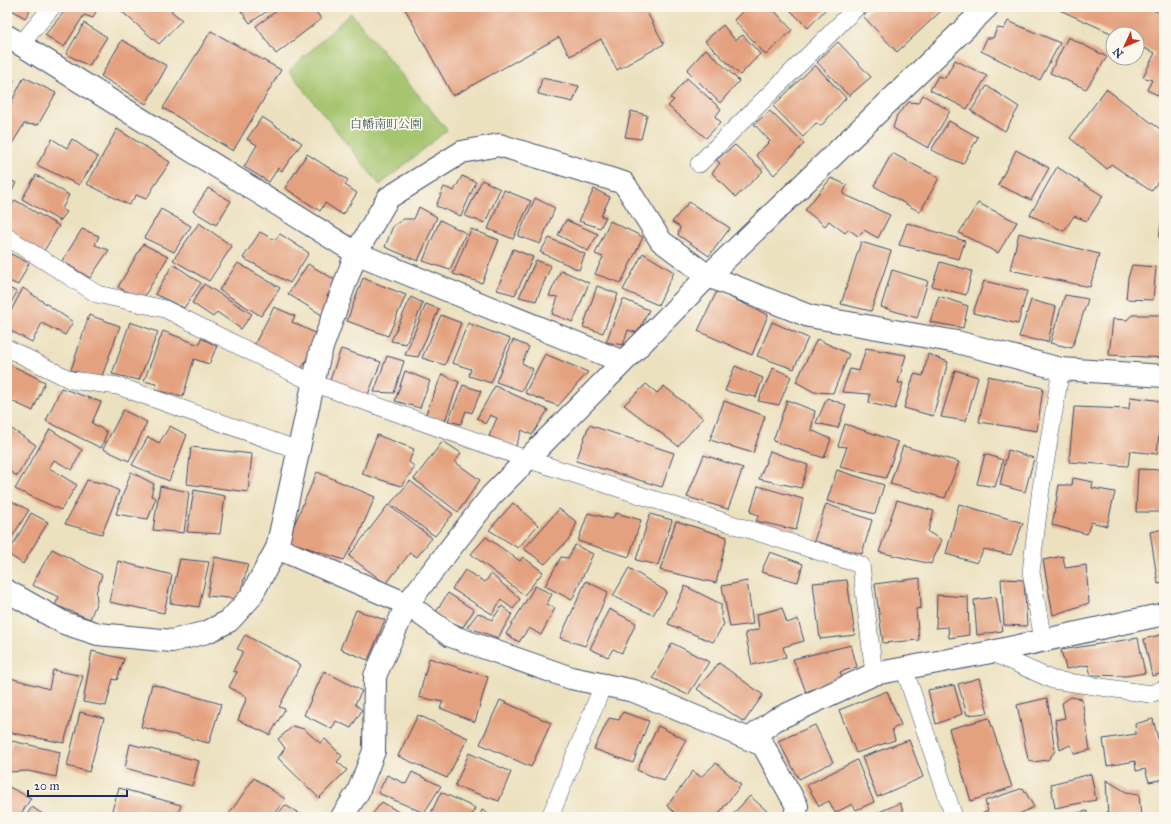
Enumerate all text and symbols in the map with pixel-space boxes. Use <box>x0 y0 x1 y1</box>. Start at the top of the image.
north arrow <box>1105 26 1145 66</box>
text: N <box>1110 44 1126 60</box>
park label: 白幡南町公園 <box>350 117 422 131</box>
scale bar <box>28 772 127 798</box>
text: 20 m <box>34 779 60 793</box>

